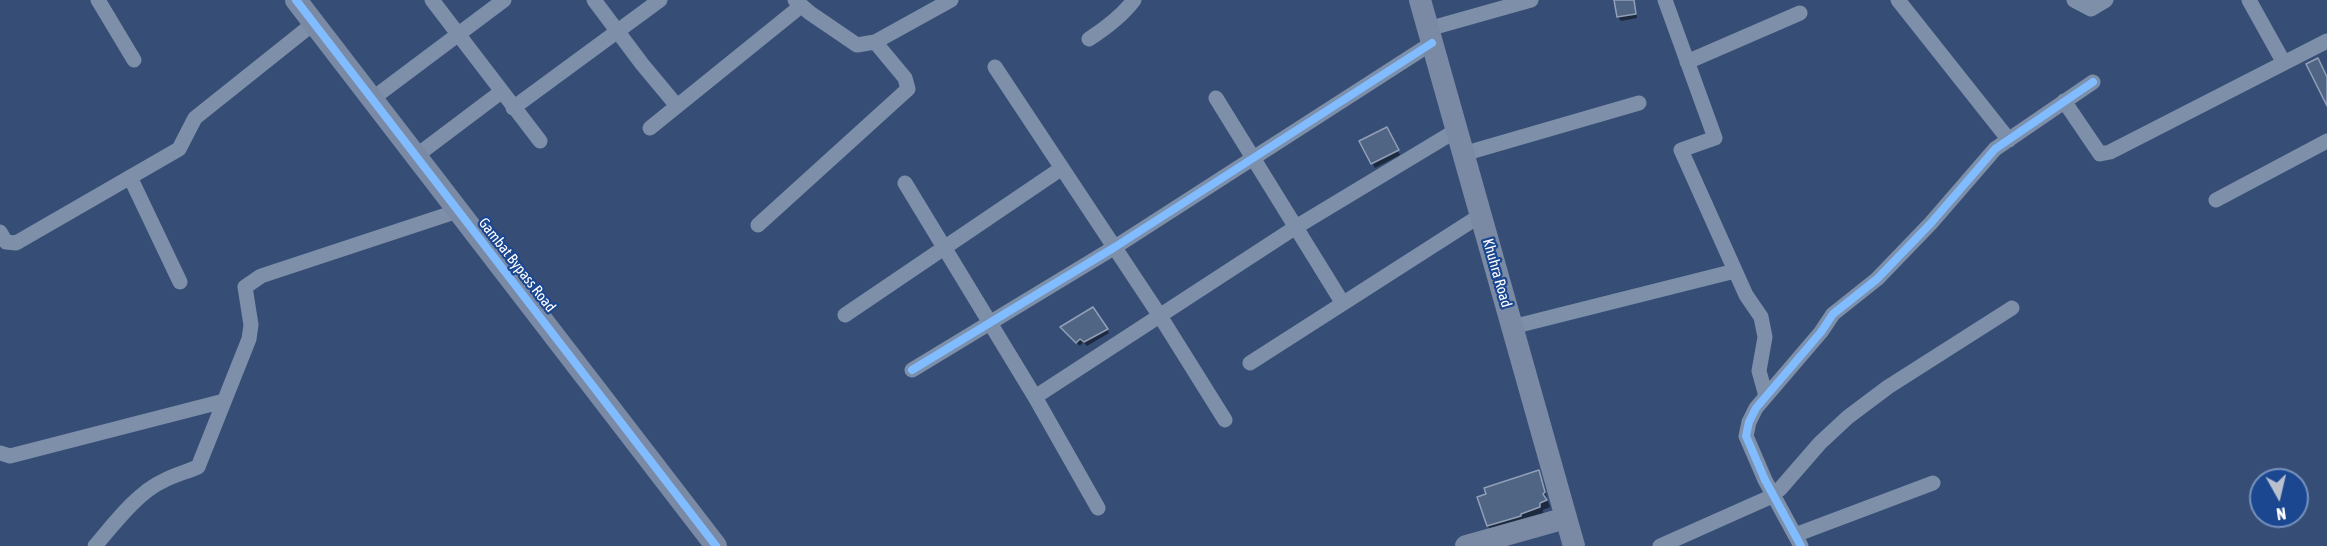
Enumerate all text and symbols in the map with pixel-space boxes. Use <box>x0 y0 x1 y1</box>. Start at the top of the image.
street label: Gambat Bypass Road <box>475 214 559 316</box>
street label: Khuhra Road <box>1479 236 1515 310</box>
north arrow <box>2249 468 2309 528</box>
text: N <box>2275 504 2287 523</box>

